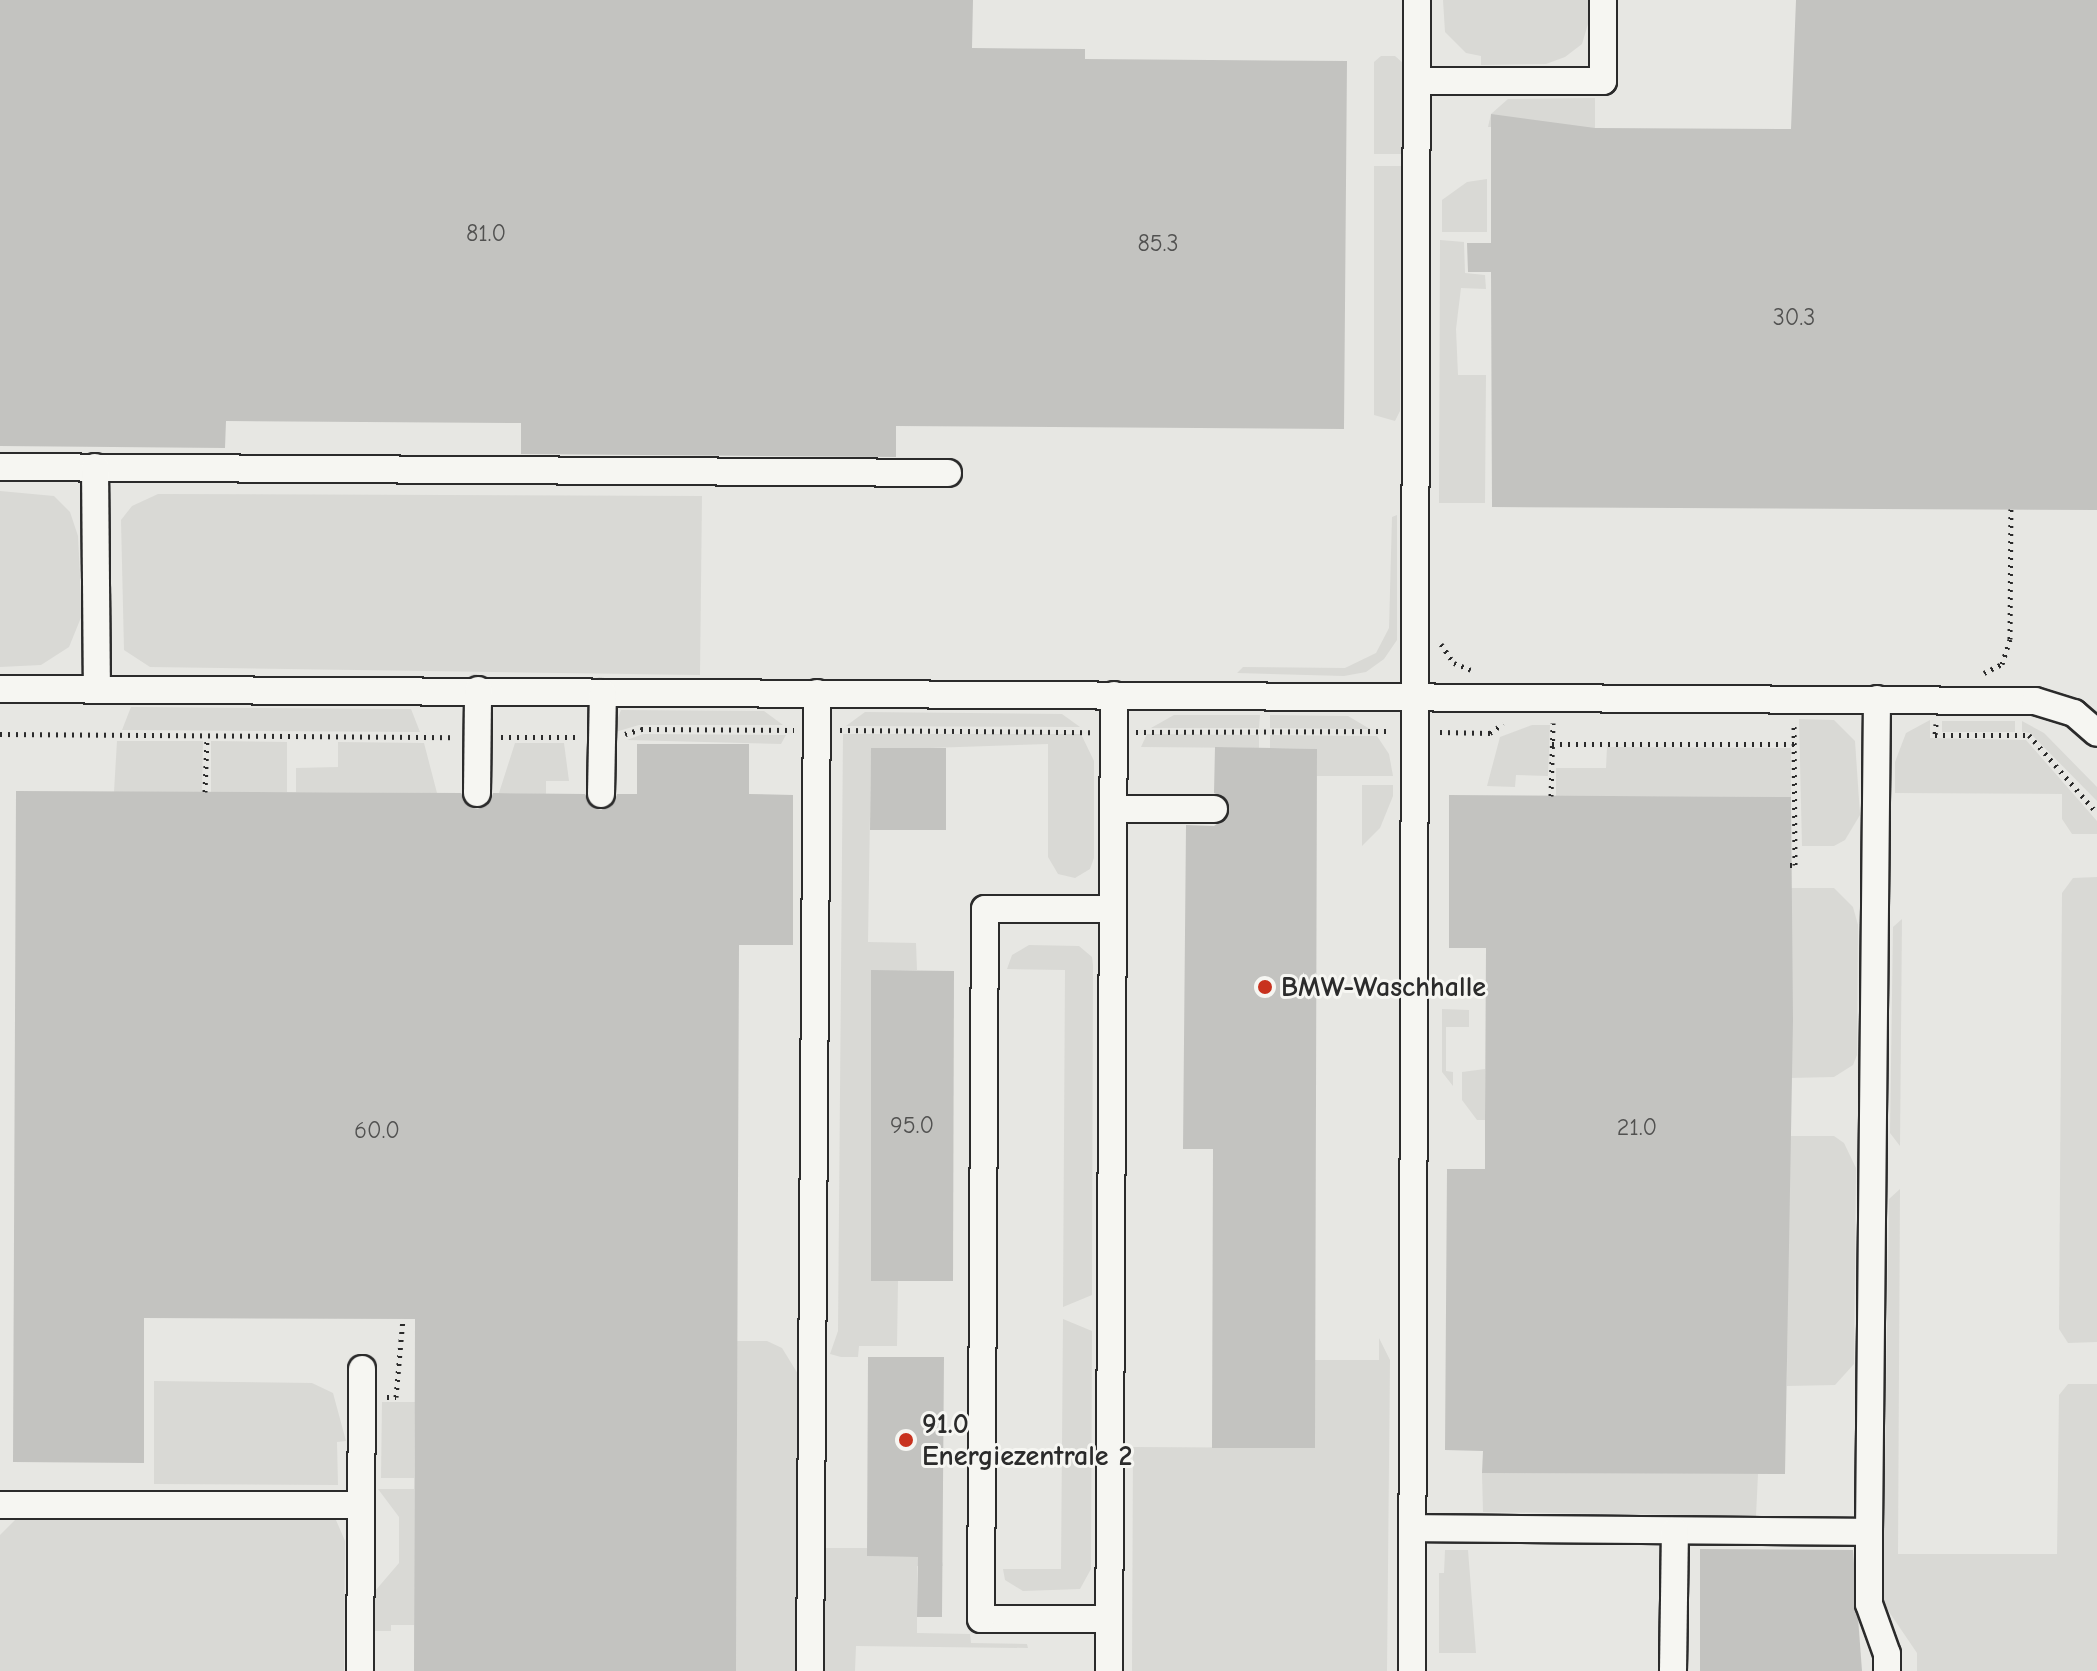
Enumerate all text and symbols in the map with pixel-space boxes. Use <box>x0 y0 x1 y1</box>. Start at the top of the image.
house number: 81.0 <box>466 220 506 248</box>
house number: 85.3 <box>1137 230 1179 258</box>
house number: 30.3 <box>1773 304 1815 332</box>
place label: BMW-Waschhalle <box>1281 970 1486 1004</box>
marker: BMW-Waschhalle <box>1256 978 1274 996</box>
house number: 95.0 <box>890 1112 934 1140</box>
house number: 21.0 <box>1617 1114 1657 1142</box>
house number: 60.0 <box>354 1117 400 1145</box>
place label: 91.0 Energiezentrale 2 <box>922 1407 1132 1473</box>
marker: 91.0 Energiezentrale 2 <box>897 1431 915 1449</box>

